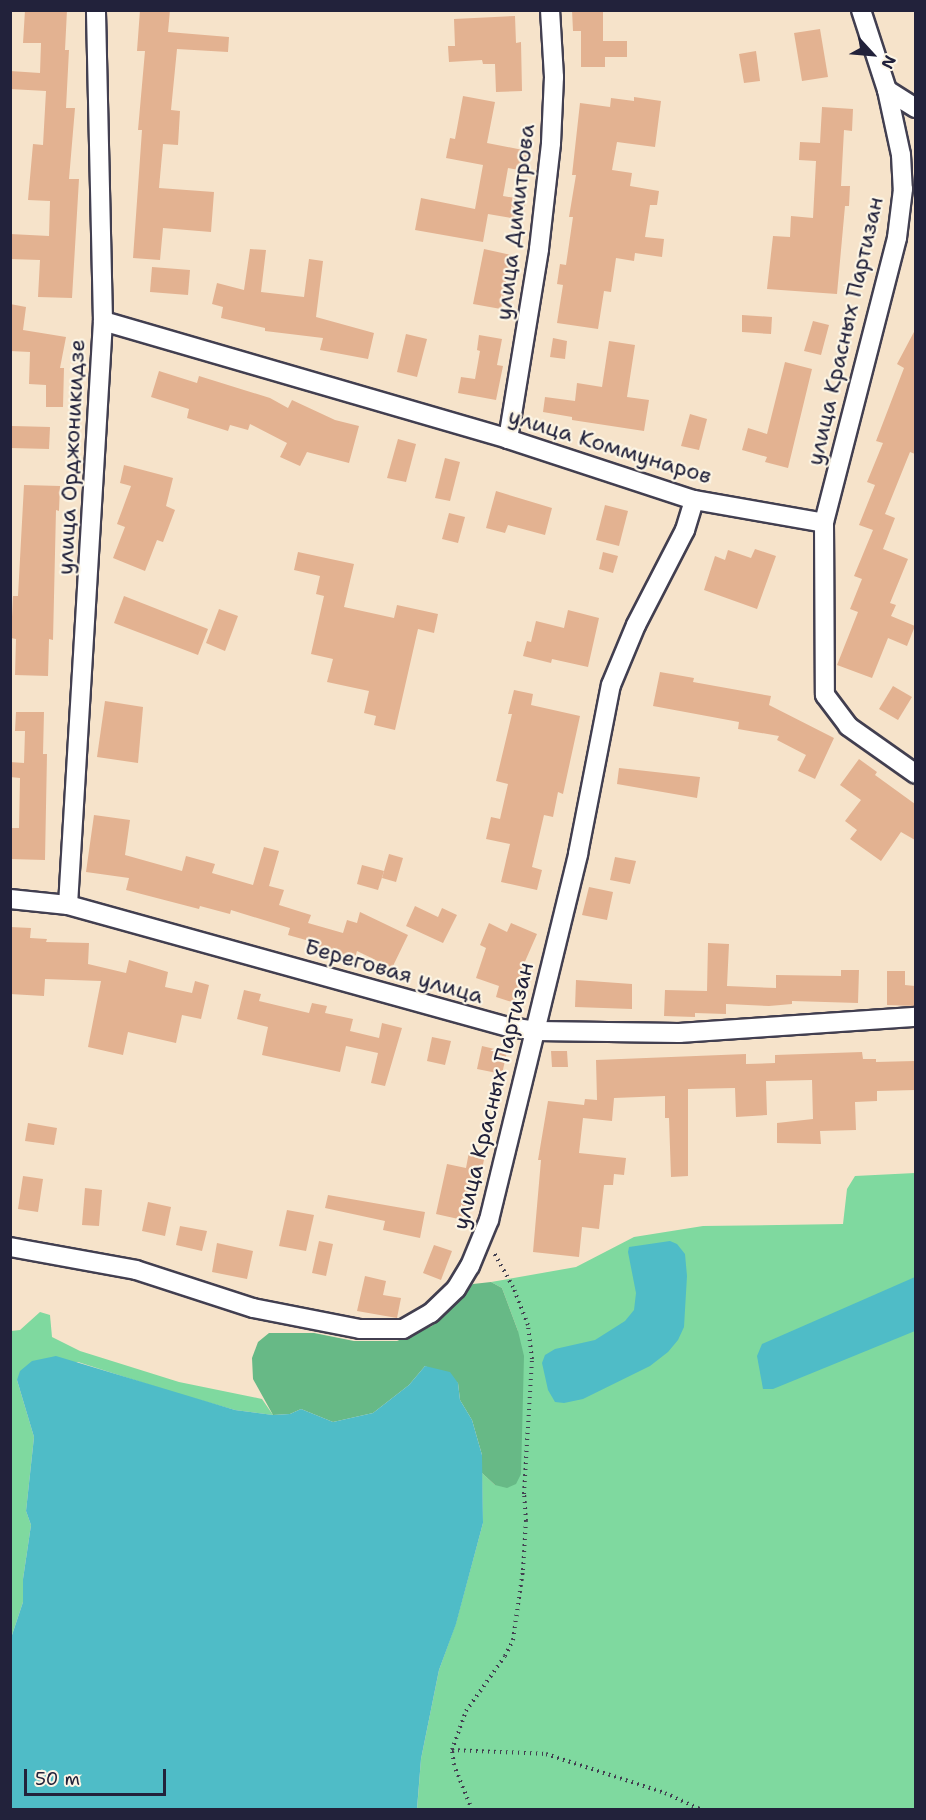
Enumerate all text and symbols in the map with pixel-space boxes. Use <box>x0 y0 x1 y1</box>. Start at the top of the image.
north arrow <box>842 24 902 84</box>
text: N <box>876 52 901 72</box>
street label: улица Димитрова <box>490 122 540 322</box>
street label: улица Красных Партизан <box>801 194 889 468</box>
street label: улица Орджоникидзе <box>52 338 90 576</box>
street label: улица Коммунаров <box>505 403 715 489</box>
street label: Береговая улица <box>302 933 486 1009</box>
street label: улица Красных Партизан <box>447 960 539 1232</box>
scale bar <box>27 1757 170 1795</box>
text: 50 m <box>35 1767 80 1791</box>

